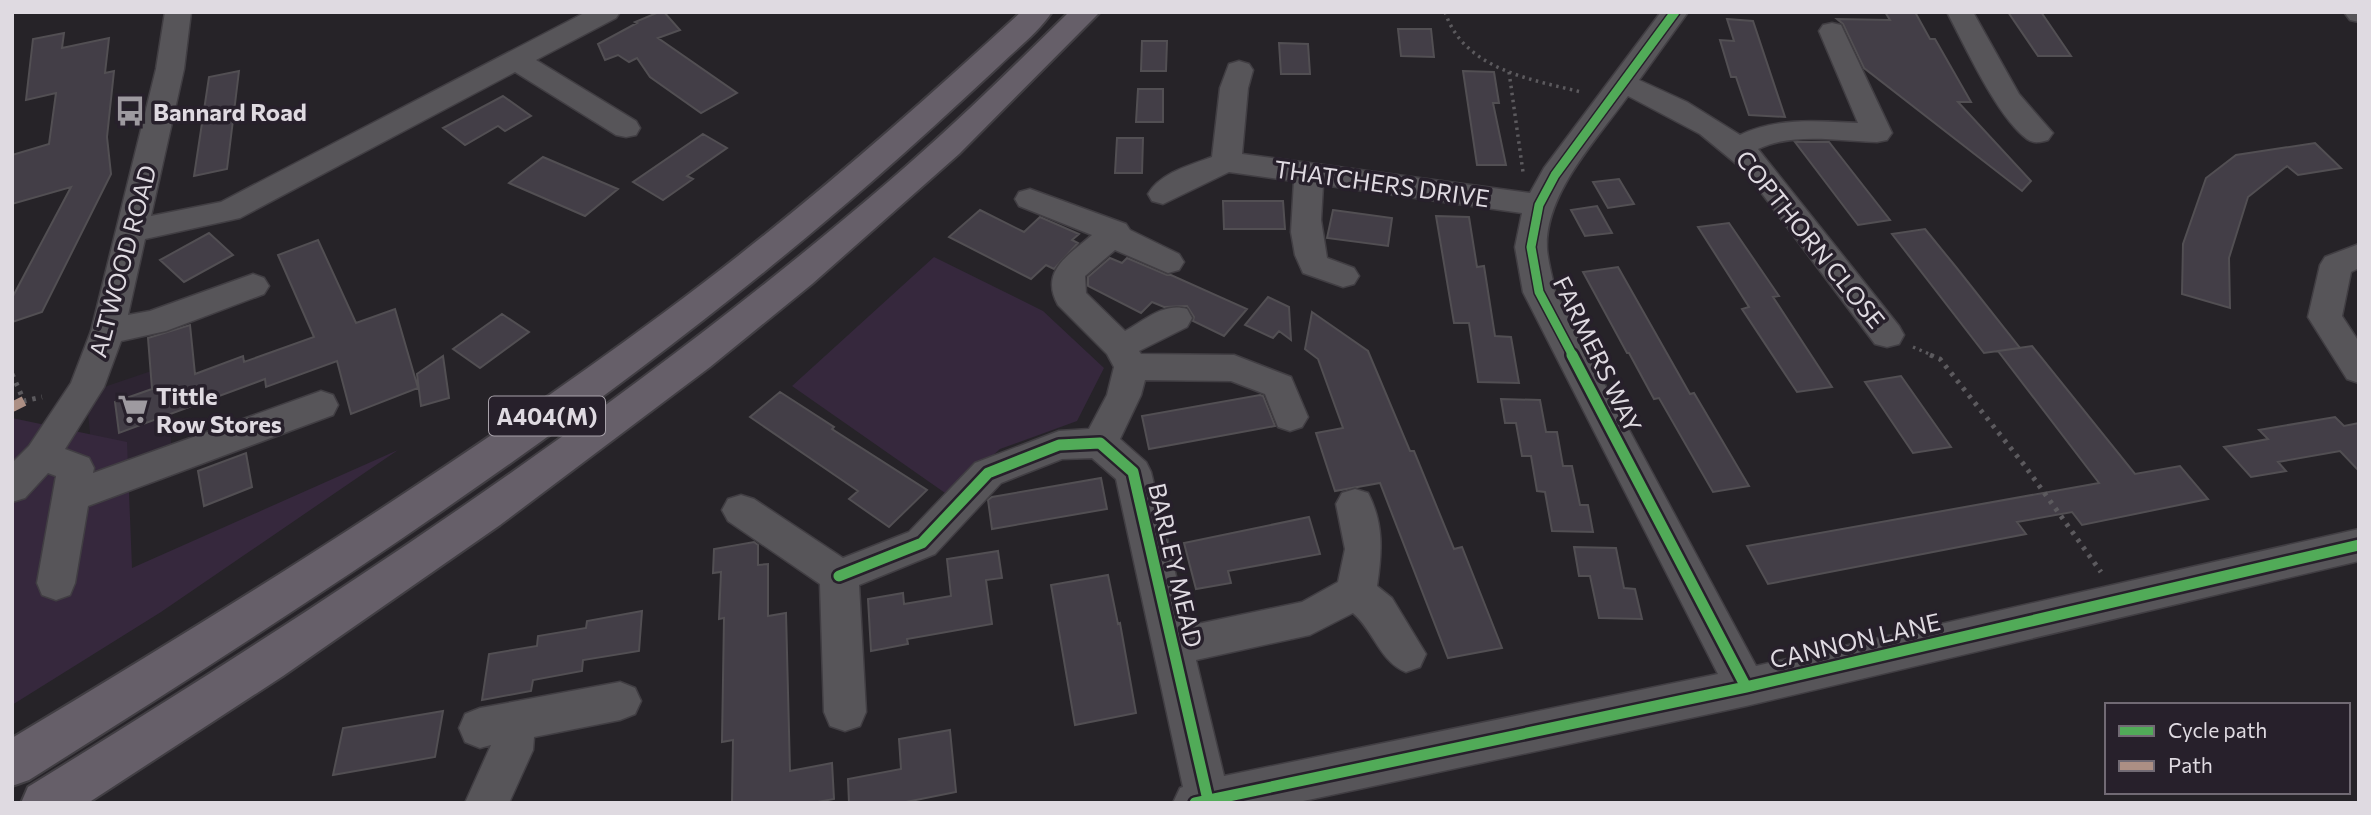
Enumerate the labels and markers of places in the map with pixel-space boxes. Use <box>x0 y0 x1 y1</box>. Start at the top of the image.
bus stop icon: Bannard Road <box>113 94 147 128</box>
place label: Bannard Road <box>153 97 307 126</box>
place label: Tittle Row Stores <box>156 381 282 438</box>
supermarket icon: Tittle Row Stores <box>116 392 150 426</box>

